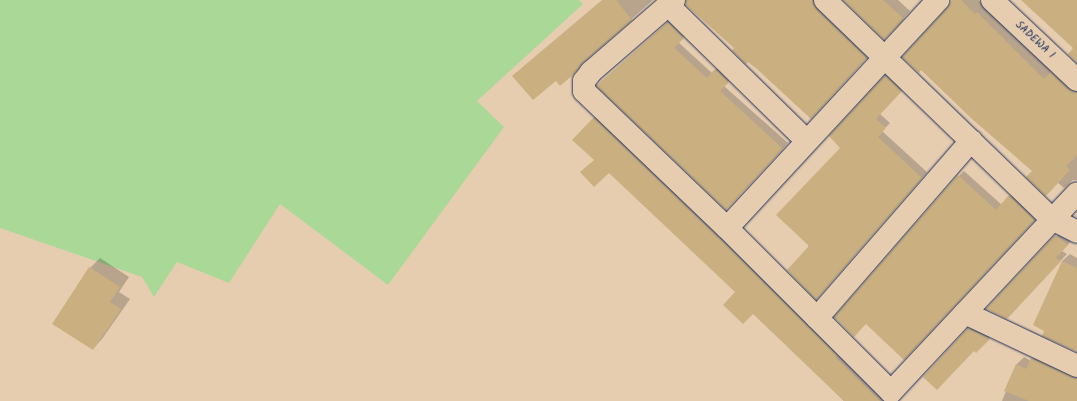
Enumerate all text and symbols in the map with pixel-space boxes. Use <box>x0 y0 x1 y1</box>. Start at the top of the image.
street label: SADEWA I <box>1013 18 1057 62</box>

